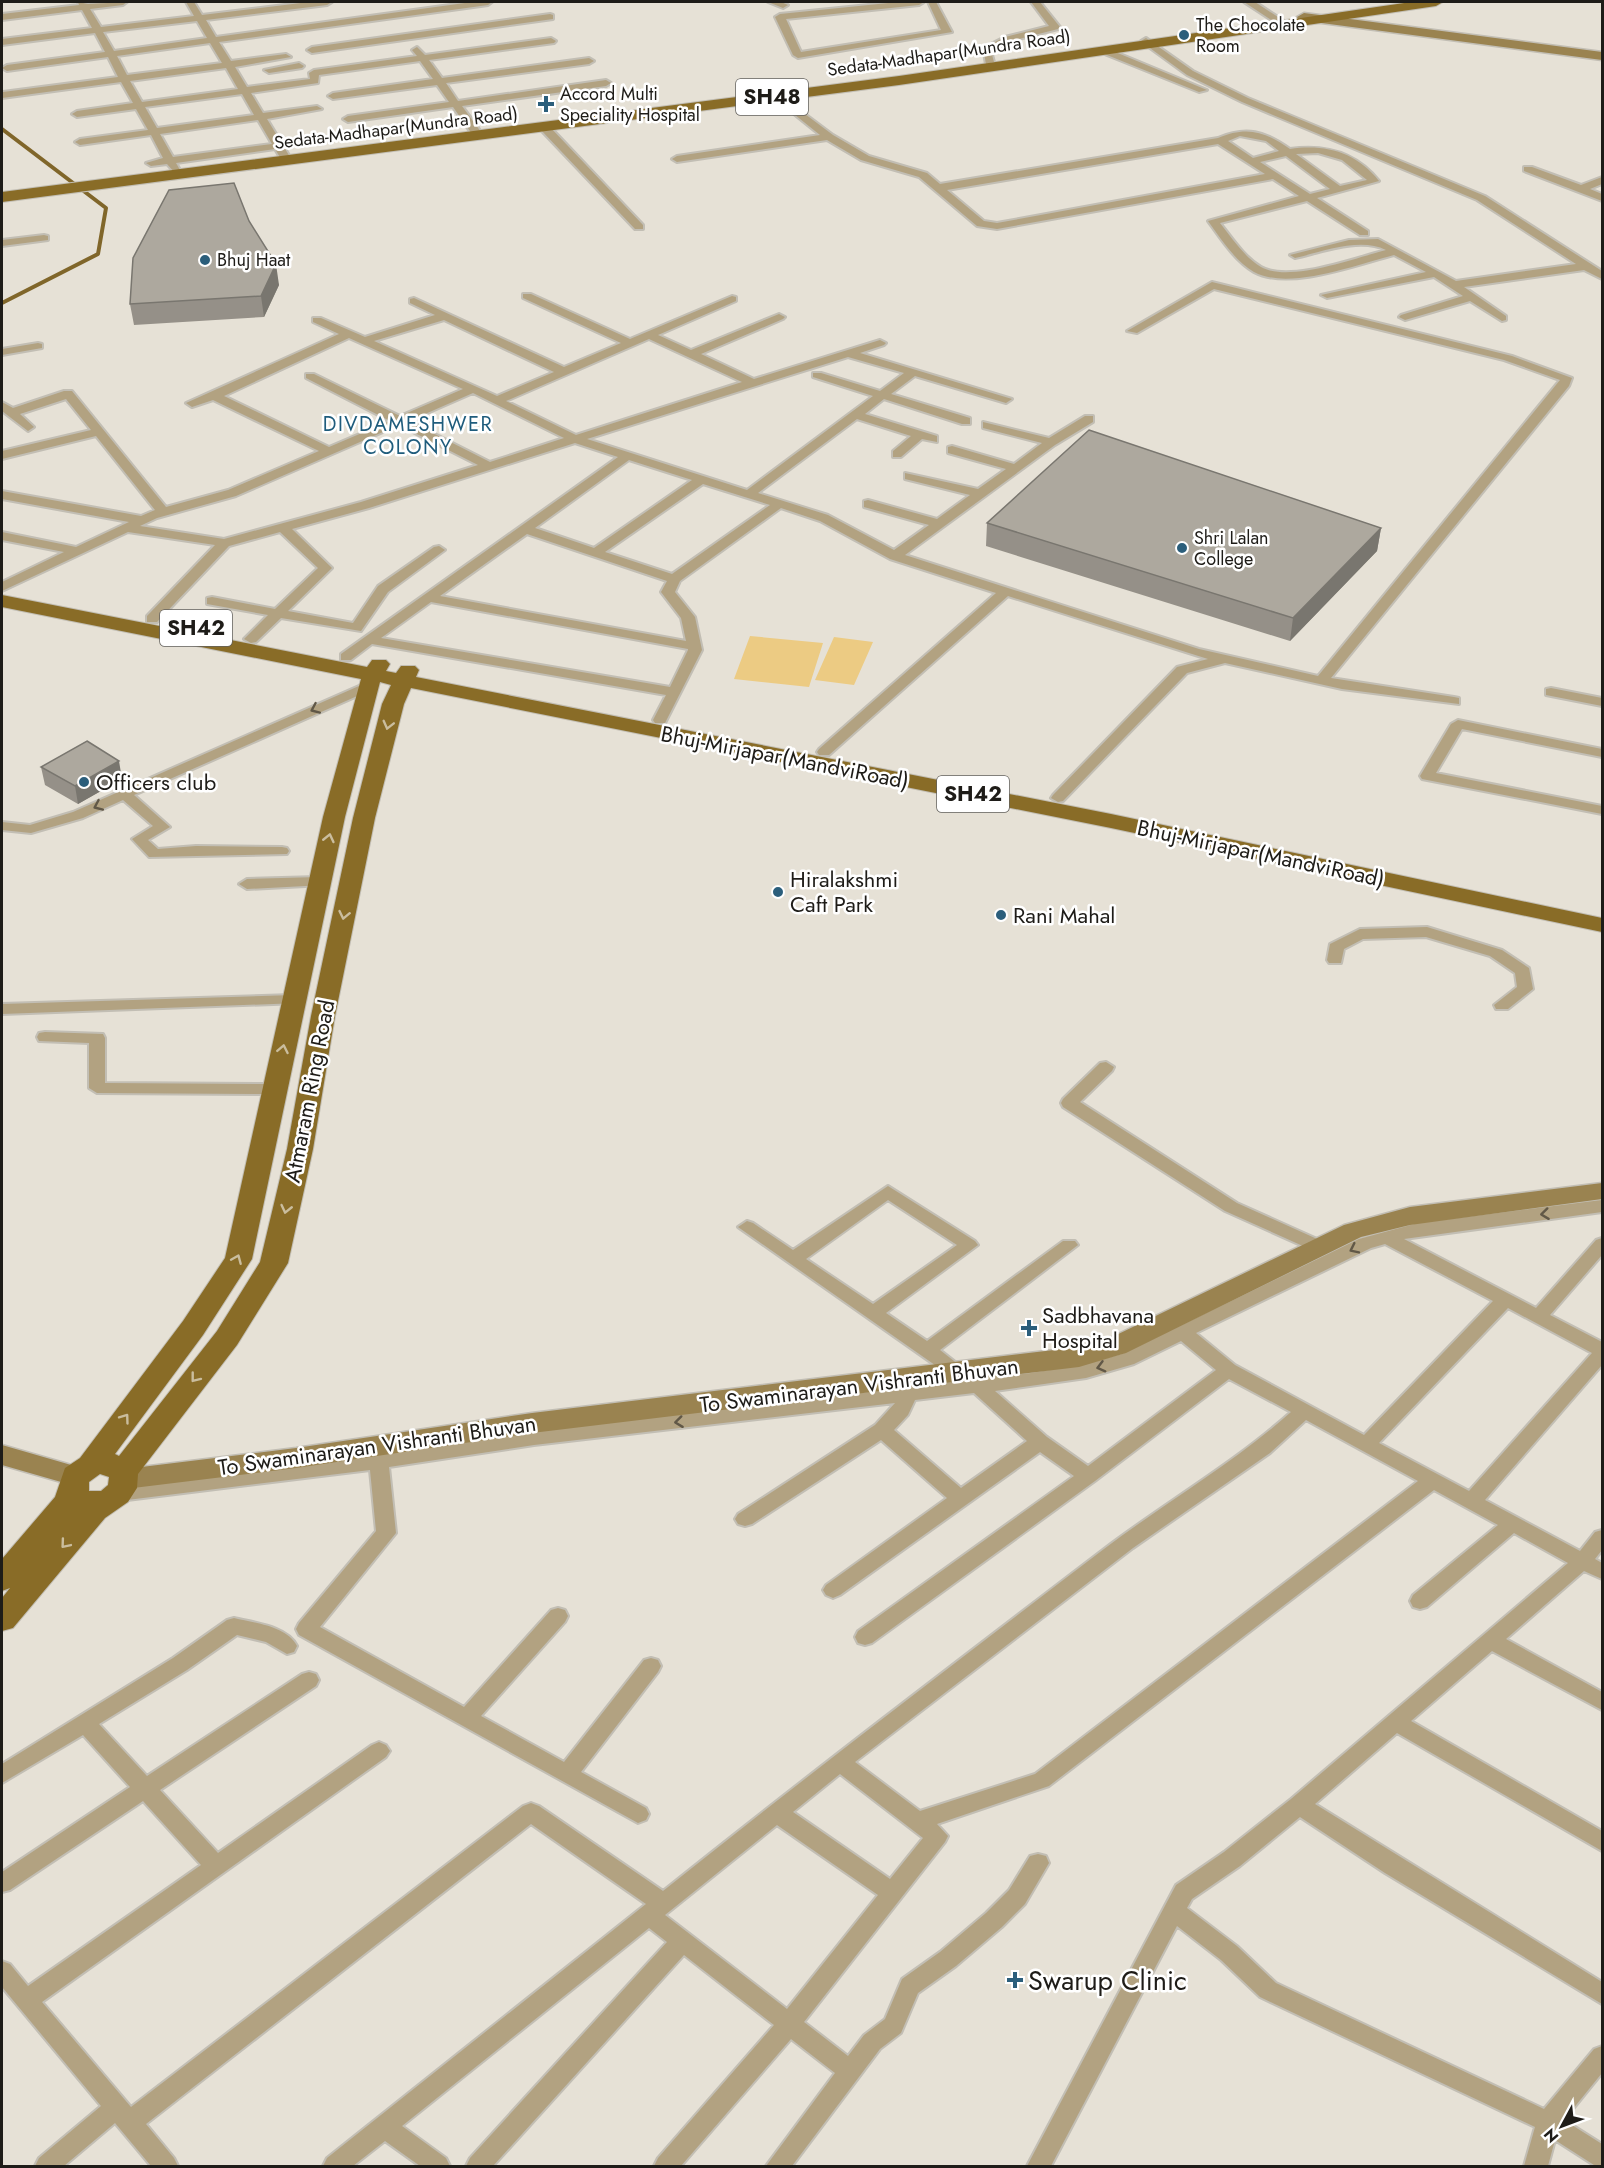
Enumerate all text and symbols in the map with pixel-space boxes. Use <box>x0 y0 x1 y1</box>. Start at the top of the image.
place label: The Chocolate Room <box>1196 12 1305 59</box>
street label: Sedata-Madhapar(Mundra Road) <box>826 23 1072 83</box>
marker: The Chocolate Room <box>1177 28 1191 42</box>
road number: SH48 <box>736 79 808 115</box>
place label: Accord Multi Speciality Hospital <box>560 81 700 128</box>
marker: Accord Multi Speciality Hospital <box>537 95 555 113</box>
street label: Sedata-Madhapar(Mundra Road) <box>273 100 519 156</box>
place label: Bhuj Haat <box>217 247 291 273</box>
marker: Bhuj Haat <box>198 253 212 267</box>
district label: DIVDAMESHWER COLONY <box>323 410 493 462</box>
place label: Shri Lalan College <box>1194 525 1269 572</box>
marker: Shri Lalan College <box>1175 541 1189 555</box>
road number: SH42 <box>160 610 232 646</box>
one-way arrow <box>310 702 321 714</box>
street label: Bhuj-Mirjapar(MandviRoad) <box>658 717 912 797</box>
one-way arrow <box>383 719 395 729</box>
place label: Officers club <box>96 766 216 798</box>
marker: Officers club <box>77 775 91 789</box>
road number: SH42 <box>937 776 1009 812</box>
one-way arrow <box>94 799 105 811</box>
street label: Bhuj-Mirjapar(MandviRoad) <box>1134 811 1388 895</box>
one-way arrow <box>322 833 335 843</box>
place label: Hiralakshmi Caft Park <box>790 863 898 920</box>
marker: Hiralakshmi Caft Park <box>771 885 785 899</box>
place label: Rani Mahal <box>1013 899 1115 931</box>
marker: Rani Mahal <box>994 908 1008 922</box>
one-way arrow <box>338 909 351 919</box>
street label: Atmaram Ring Road <box>276 997 342 1185</box>
one-way arrow <box>276 1044 289 1054</box>
one-way arrow <box>281 1204 294 1214</box>
one-way arrow <box>1540 1207 1549 1220</box>
one-way arrow <box>1349 1241 1360 1253</box>
one-way arrow <box>230 1255 242 1266</box>
place label: Sadbhavana Hospital <box>1042 1299 1154 1356</box>
marker: Sadbhavana Hospital <box>1020 1319 1038 1337</box>
street label: To Swaminarayan Vishranti Bhuvan <box>698 1350 1020 1420</box>
one-way arrow <box>1096 1360 1107 1372</box>
one-way arrow <box>192 1371 203 1382</box>
street label: To Swaminarayan Vishranti Bhuvan <box>216 1407 538 1483</box>
one-way arrow <box>117 1414 128 1425</box>
one-way arrow <box>675 1415 684 1427</box>
one-way arrow <box>61 1537 72 1548</box>
place label: Swarup Clinic <box>1028 1961 1187 2000</box>
marker: Swarup Clinic <box>1006 1971 1024 1989</box>
north arrow <box>1532 2096 1592 2156</box>
text: N <box>1538 2123 1564 2148</box>

